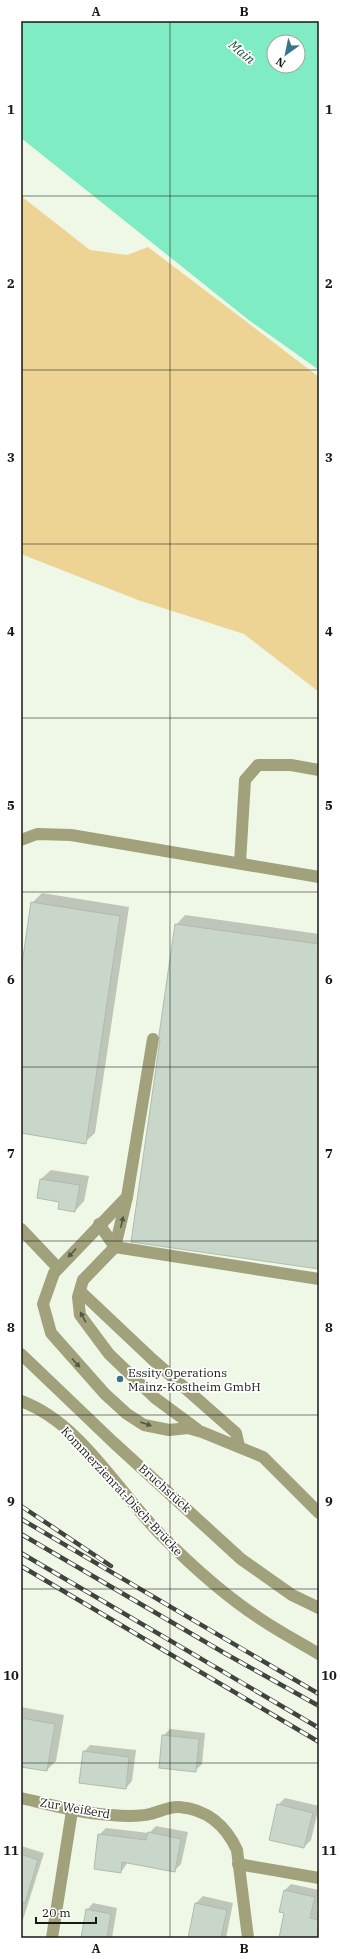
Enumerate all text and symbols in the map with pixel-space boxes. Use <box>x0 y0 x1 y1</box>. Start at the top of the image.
text: A <box>91 3 101 20</box>
text: B <box>239 3 249 20</box>
north arrow <box>266 34 306 74</box>
water label: Main <box>225 36 259 68</box>
text: N <box>273 54 288 71</box>
text: 1 <box>7 101 15 118</box>
text: 1 <box>325 101 333 118</box>
text: 2 <box>7 275 15 292</box>
text: 2 <box>325 275 333 292</box>
text: 3 <box>7 449 15 466</box>
text: 3 <box>325 449 333 466</box>
text: 4 <box>7 623 15 640</box>
text: 4 <box>325 623 333 640</box>
text: 5 <box>7 797 15 814</box>
text: 5 <box>325 797 333 814</box>
text: 6 <box>7 971 15 988</box>
text: 6 <box>325 971 333 988</box>
text: 7 <box>7 1145 15 1162</box>
text: 7 <box>325 1145 333 1162</box>
one-way arrow <box>119 1216 125 1228</box>
one-way arrow <box>68 1248 77 1258</box>
one-way arrow <box>80 1311 86 1323</box>
text: 8 <box>7 1319 15 1336</box>
text: 8 <box>325 1319 333 1336</box>
one-way arrow <box>72 1358 81 1368</box>
place label: Essity Operations Mainz-Kostheim GmbH <box>128 1365 261 1394</box>
marker: Essity Operations Mainz-Kostheim GmbH <box>115 1374 125 1384</box>
one-way arrow <box>141 1422 153 1428</box>
street label: Kommerzienrat-Disch-Brücke <box>58 1423 186 1559</box>
street label: Bruchstück <box>136 1461 194 1515</box>
text: 9 <box>7 1493 15 1510</box>
text: 9 <box>325 1493 333 1510</box>
text: 10 <box>3 1667 19 1684</box>
text: 10 <box>321 1667 337 1684</box>
street label: Zur Weißerd <box>39 1794 111 1822</box>
text: 11 <box>3 1842 19 1859</box>
text: 11 <box>321 1842 337 1859</box>
scale bar <box>36 1899 96 1925</box>
text: 20 m <box>42 1905 71 1920</box>
text: A <box>91 1940 101 1957</box>
text: B <box>239 1940 249 1957</box>

